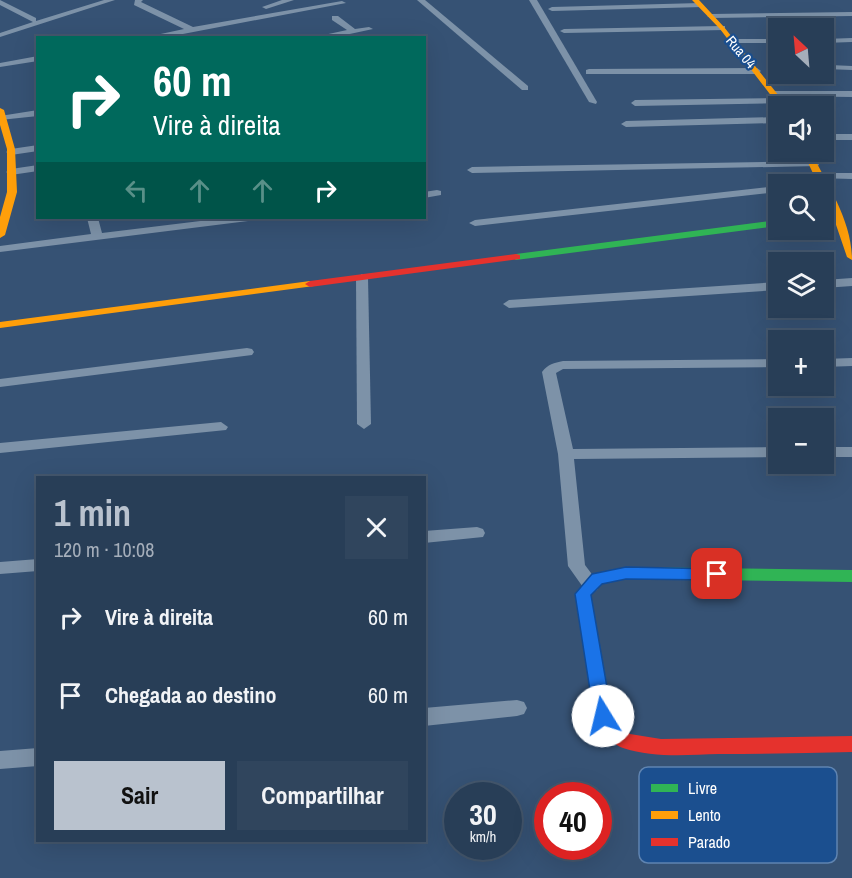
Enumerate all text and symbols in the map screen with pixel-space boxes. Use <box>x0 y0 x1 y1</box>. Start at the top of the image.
north arrow <box>768 18 834 84</box>
map controls <box>768 18 834 474</box>
street label: Rua 04 <box>722 32 760 72</box>
text: 60 m <box>153 53 232 109</box>
icon: right <box>54 60 132 138</box>
button: sound <box>768 96 834 162</box>
text: Vire à direita <box>153 107 281 143</box>
icon: left <box>120 174 153 207</box>
icon: ahead <box>183 174 216 207</box>
icon: ahead <box>246 174 279 207</box>
icon: right <box>309 174 342 207</box>
button: search <box>768 174 834 240</box>
button: layers <box>768 252 834 318</box>
button: + <box>768 330 834 396</box>
button: − <box>768 408 834 474</box>
text: 1 min <box>54 489 131 537</box>
button: close <box>345 496 408 559</box>
text: 120 m · 10:08 <box>54 536 154 563</box>
pin <box>691 548 742 599</box>
icon: arrive <box>700 557 733 590</box>
icon: right <box>54 601 87 634</box>
text: Vire à direita <box>105 602 213 632</box>
text: 60 m <box>368 602 408 632</box>
icon: arrive <box>54 679 87 712</box>
text: Chegada ao destino <box>105 680 276 710</box>
text: 60 m <box>368 680 408 710</box>
position arrow <box>571 684 635 748</box>
button: Sair <box>54 761 225 830</box>
button: Compartilhar <box>237 761 408 830</box>
legend <box>639 767 837 863</box>
text: Livre <box>688 777 717 799</box>
speed limit sign: 40 <box>534 782 612 860</box>
text: 30 <box>469 794 497 834</box>
text: Lento <box>688 804 721 826</box>
text: km/h <box>470 826 496 847</box>
text: Parado <box>688 831 730 853</box>

